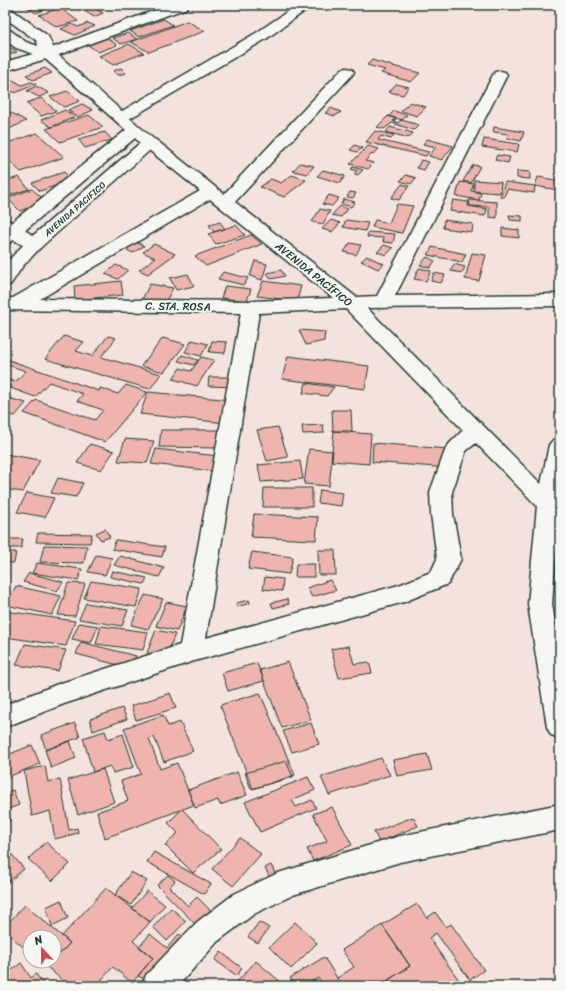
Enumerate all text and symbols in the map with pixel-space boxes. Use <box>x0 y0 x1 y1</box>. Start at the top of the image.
street label: AVENIDA PACIFICO <box>40 177 110 241</box>
street label: AVENIDA PACÍFICO <box>270 236 357 312</box>
street label: C. STA. ROSA <box>145 296 211 317</box>
north arrow <box>22 929 62 969</box>
text: N <box>30 930 46 951</box>

